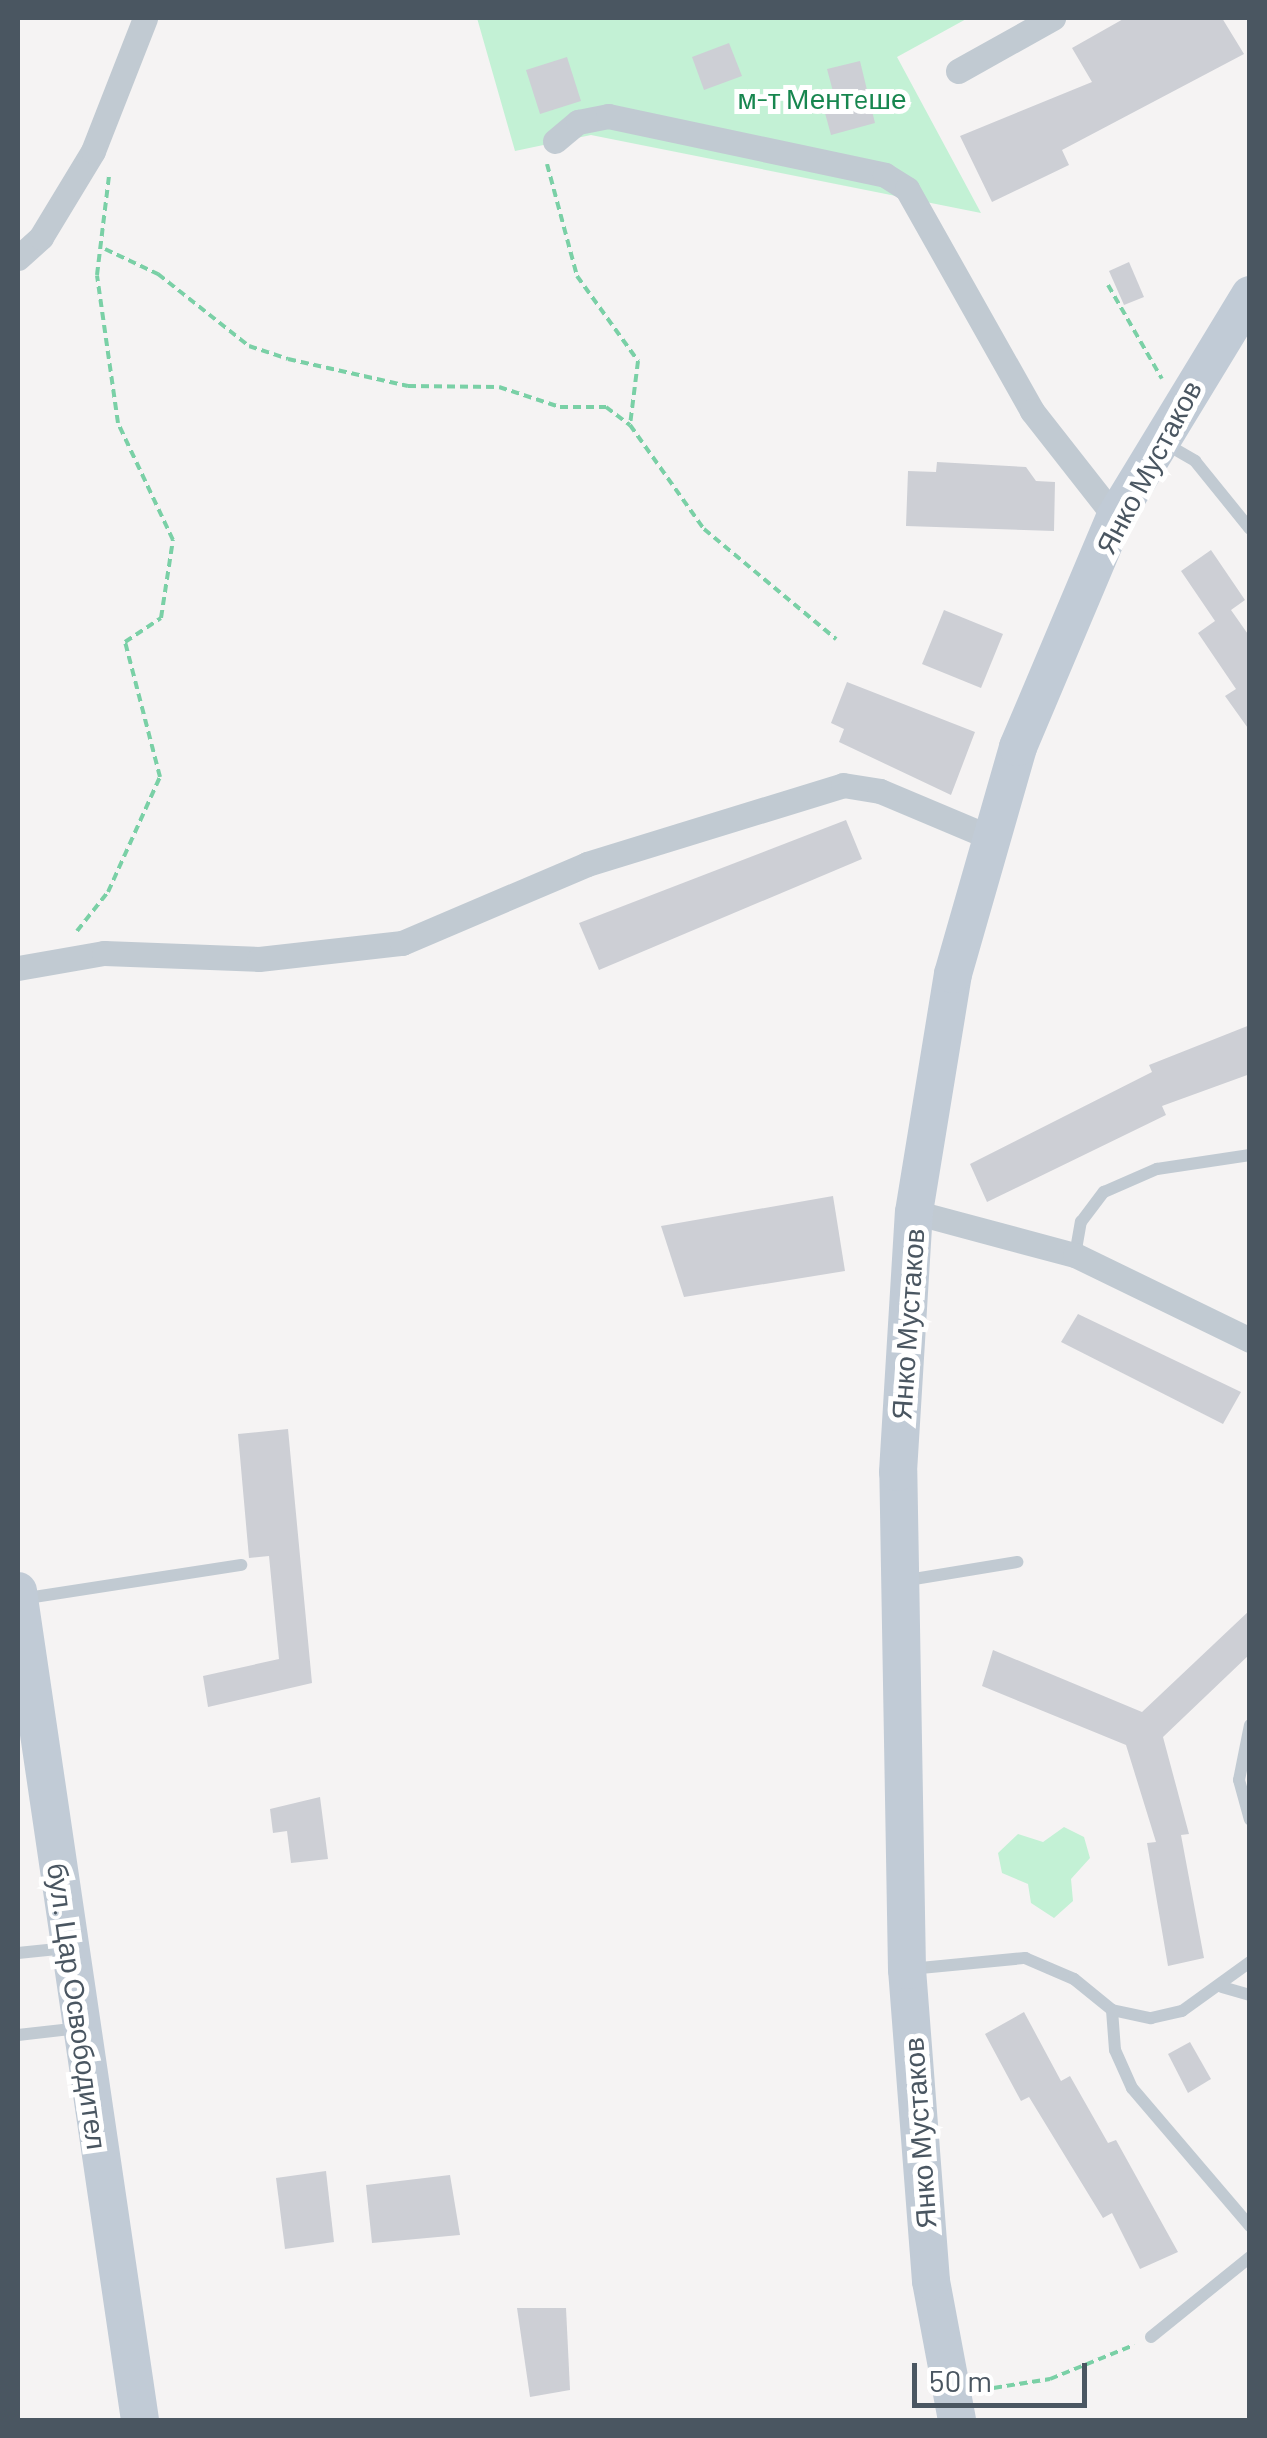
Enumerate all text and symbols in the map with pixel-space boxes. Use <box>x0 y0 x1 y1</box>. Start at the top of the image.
park label: м-т Ментeше <box>737 81 907 115</box>
street label: Янко Мустаков <box>1088 374 1208 560</box>
street label: Янко Мустаков <box>884 1227 930 1421</box>
street label: бул. Цар Освободител <box>41 1861 115 2151</box>
street label: Янко Мустаков <box>896 2036 942 2230</box>
scale bar <box>917 2343 1092 2405</box>
text: 50 m <box>929 2362 992 2398</box>

